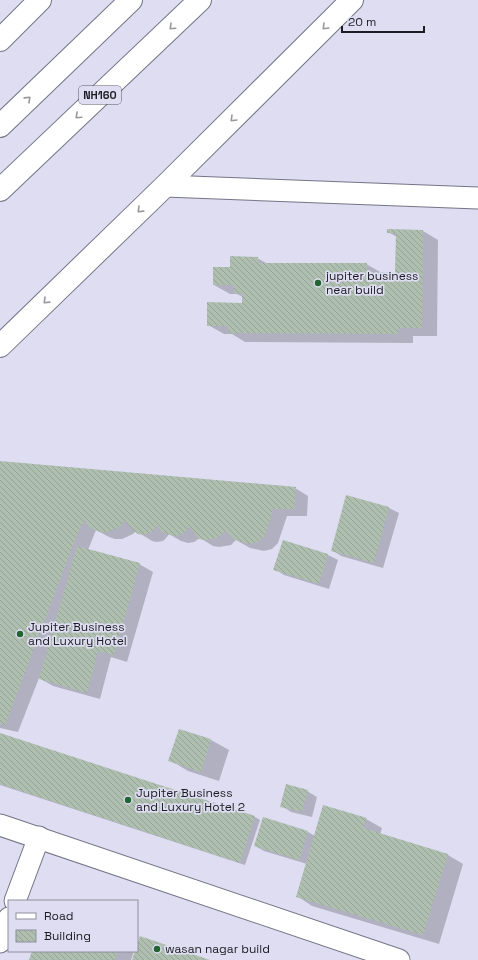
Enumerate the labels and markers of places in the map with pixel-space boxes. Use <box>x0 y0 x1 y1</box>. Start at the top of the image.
place label: jupiter business near build <box>325 268 418 298</box>
marker: jupiter business near build <box>313 278 323 288</box>
place label: Jupiter Business and Luxury Hotel <box>28 619 127 649</box>
marker: Jupiter Business and Luxury Hotel <box>15 629 25 639</box>
place label: Jupiter Business and Luxury Hotel 2 <box>136 785 245 815</box>
marker: Jupiter Business and Luxury Hotel 2 <box>123 795 133 805</box>
place label: wasan nagar build <box>165 941 270 957</box>
marker: wasan nagar build <box>152 944 162 954</box>

